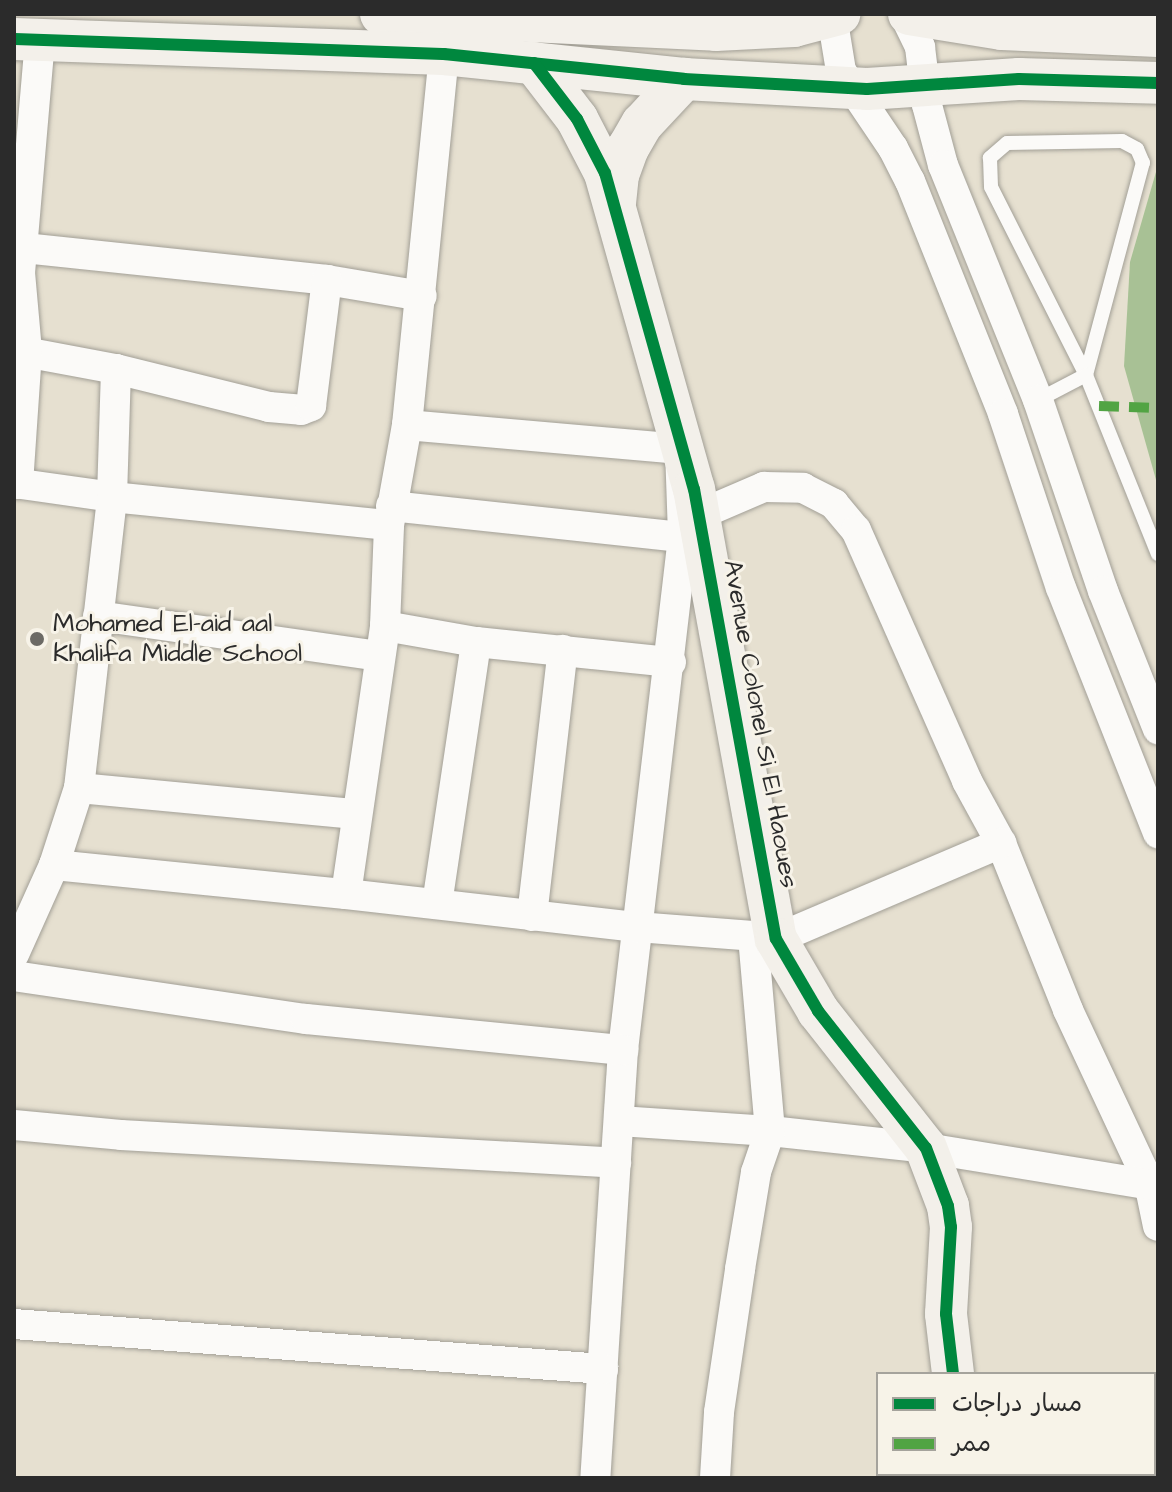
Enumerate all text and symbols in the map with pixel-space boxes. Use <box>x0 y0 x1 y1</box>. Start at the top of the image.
street label: Avenue Colonel Si El Haoues <box>716 557 804 891</box>
place label: Mohamed El-aid aal Khalifa Middle School <box>53 608 302 670</box>
marker: Mohamed El-aid aal Khalifa Middle School <box>28 630 46 648</box>
legend <box>876 1372 1156 1476</box>
text: مسار دراجات <box>952 1387 1082 1421</box>
text: ممر <box>952 1427 991 1461</box>

